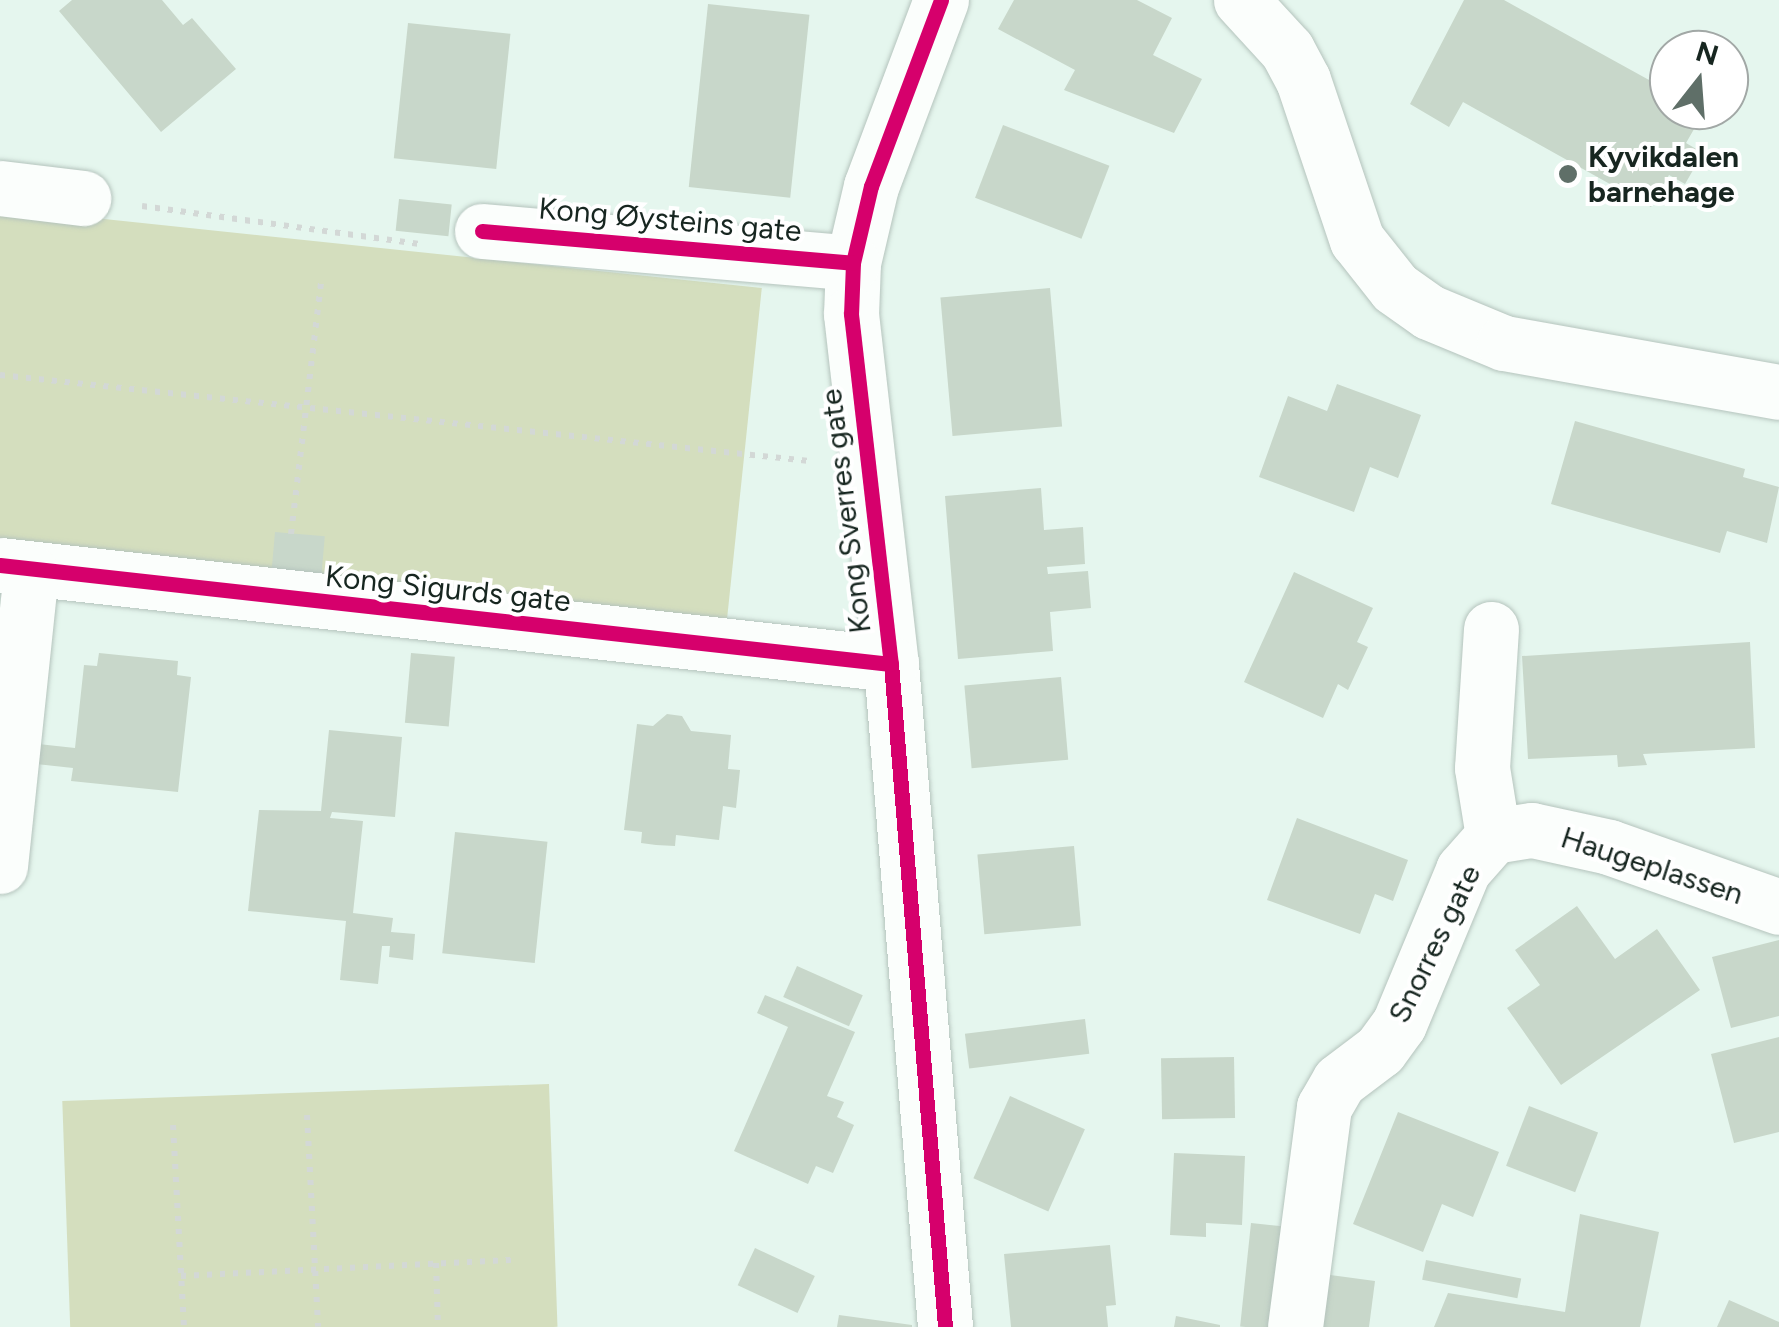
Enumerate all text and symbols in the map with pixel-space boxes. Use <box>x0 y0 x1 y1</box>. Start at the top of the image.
north arrow <box>1649 30 1749 130</box>
text: N <box>1692 34 1723 73</box>
place label: Kyvikdalen barnehage <box>1588 139 1739 210</box>
marker: Kyvikdalen barnehage <box>1557 163 1579 185</box>
street label: Kong Øysteins gate <box>537 191 803 249</box>
street label: Kong Sverres gate <box>813 387 879 635</box>
street label: Kong Sigurds gate <box>323 558 573 620</box>
street label: Haugeplassen <box>1556 820 1748 912</box>
street label: Snorres gate <box>1381 859 1489 1029</box>

